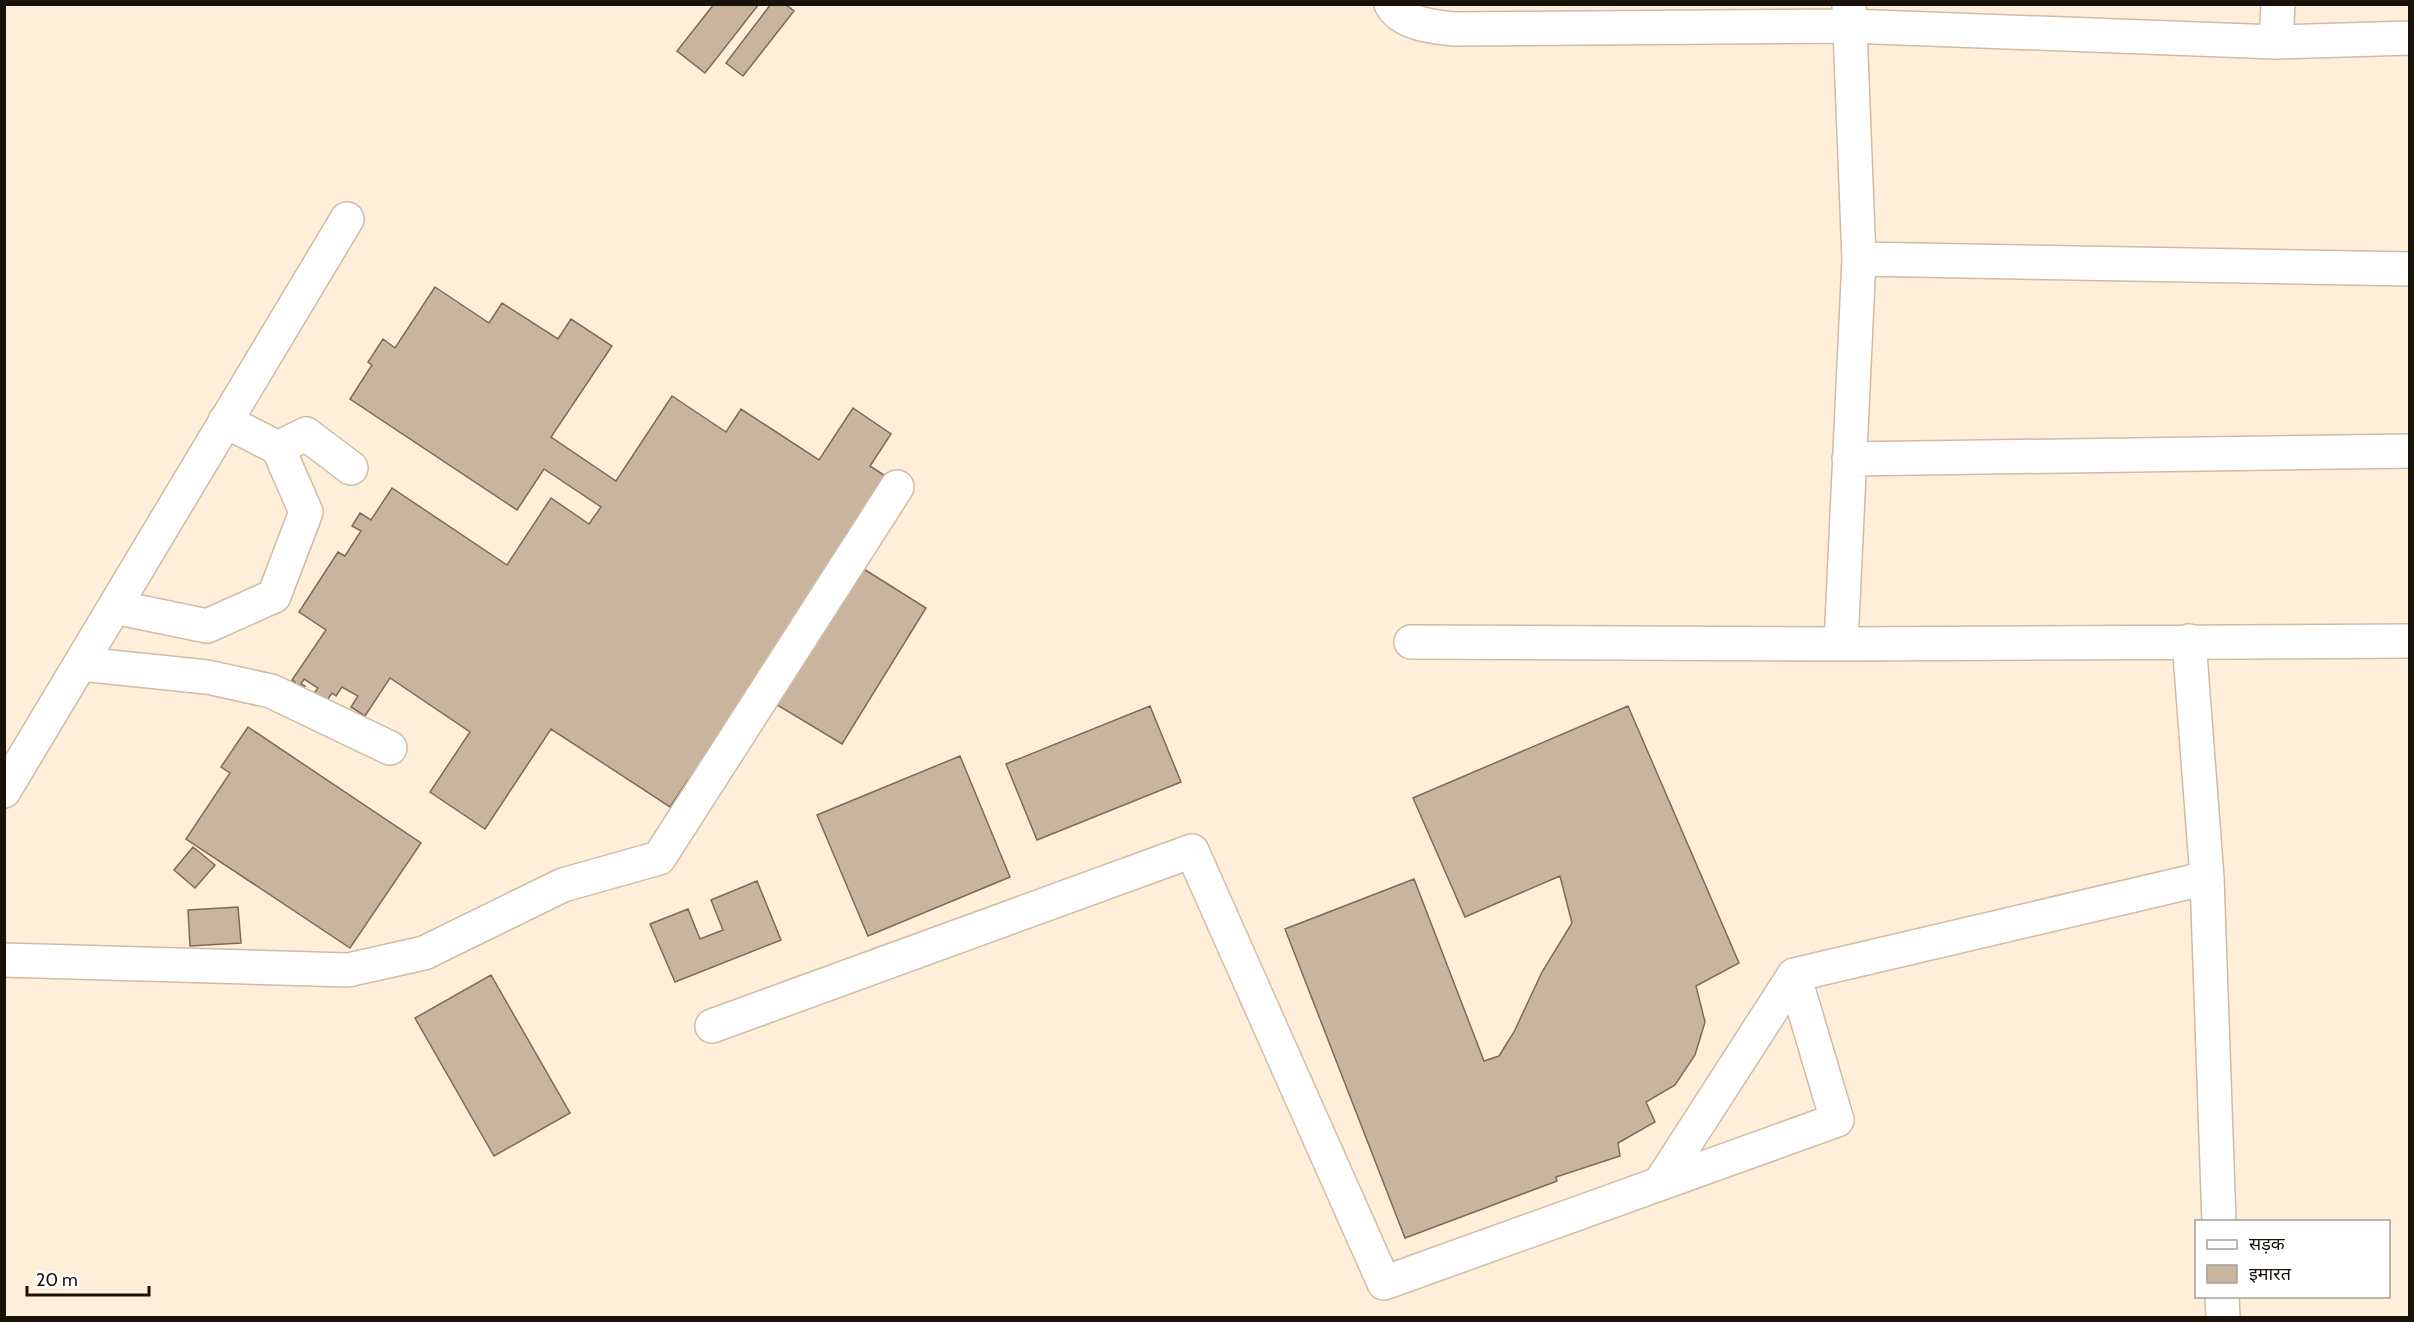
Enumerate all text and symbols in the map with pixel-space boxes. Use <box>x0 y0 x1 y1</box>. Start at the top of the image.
legend <box>2195 1220 2390 1298</box>
text: सड़क <box>2249 1233 2286 1255</box>
scale bar <box>27 1259 148 1297</box>
text: इमारत <box>2249 1263 2292 1285</box>
text: 20 m <box>36 1269 78 1291</box>

